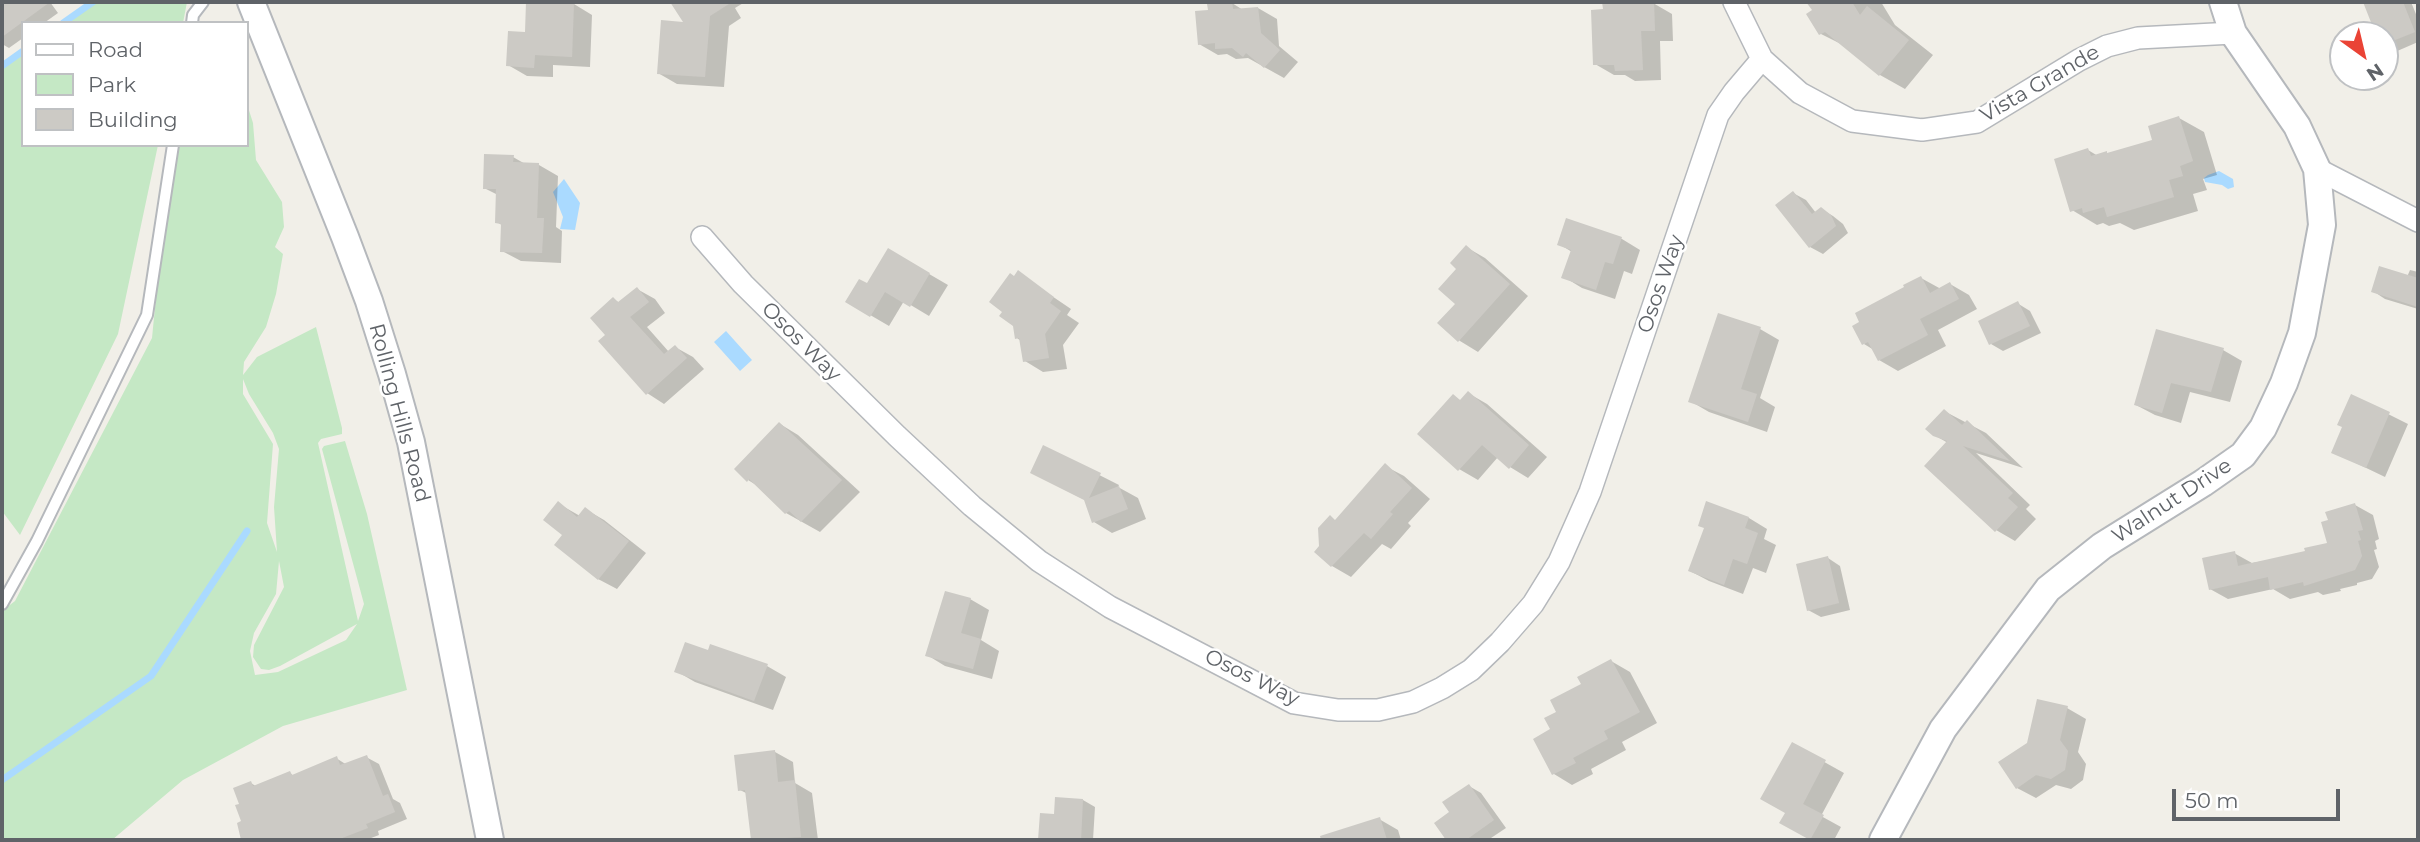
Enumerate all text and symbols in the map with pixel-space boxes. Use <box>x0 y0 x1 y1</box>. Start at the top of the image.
legend <box>21 21 248 147</box>
north arrow <box>2329 21 2399 91</box>
text: Road <box>88 37 143 62</box>
street label: Vista Grande <box>1976 40 2104 128</box>
text: N <box>2362 58 2388 86</box>
text: Park <box>88 72 136 97</box>
text: Building <box>88 107 178 132</box>
street label: Osos Way <box>1632 232 1690 336</box>
street label: Osos Way <box>756 297 846 387</box>
street label: Rolling Hills Road <box>363 321 435 505</box>
street label: Walnut Drive <box>2107 453 2237 549</box>
street label: Osos Way <box>1200 644 1304 712</box>
scale bar <box>2175 776 2343 820</box>
text: 50 m <box>2185 788 2239 813</box>

